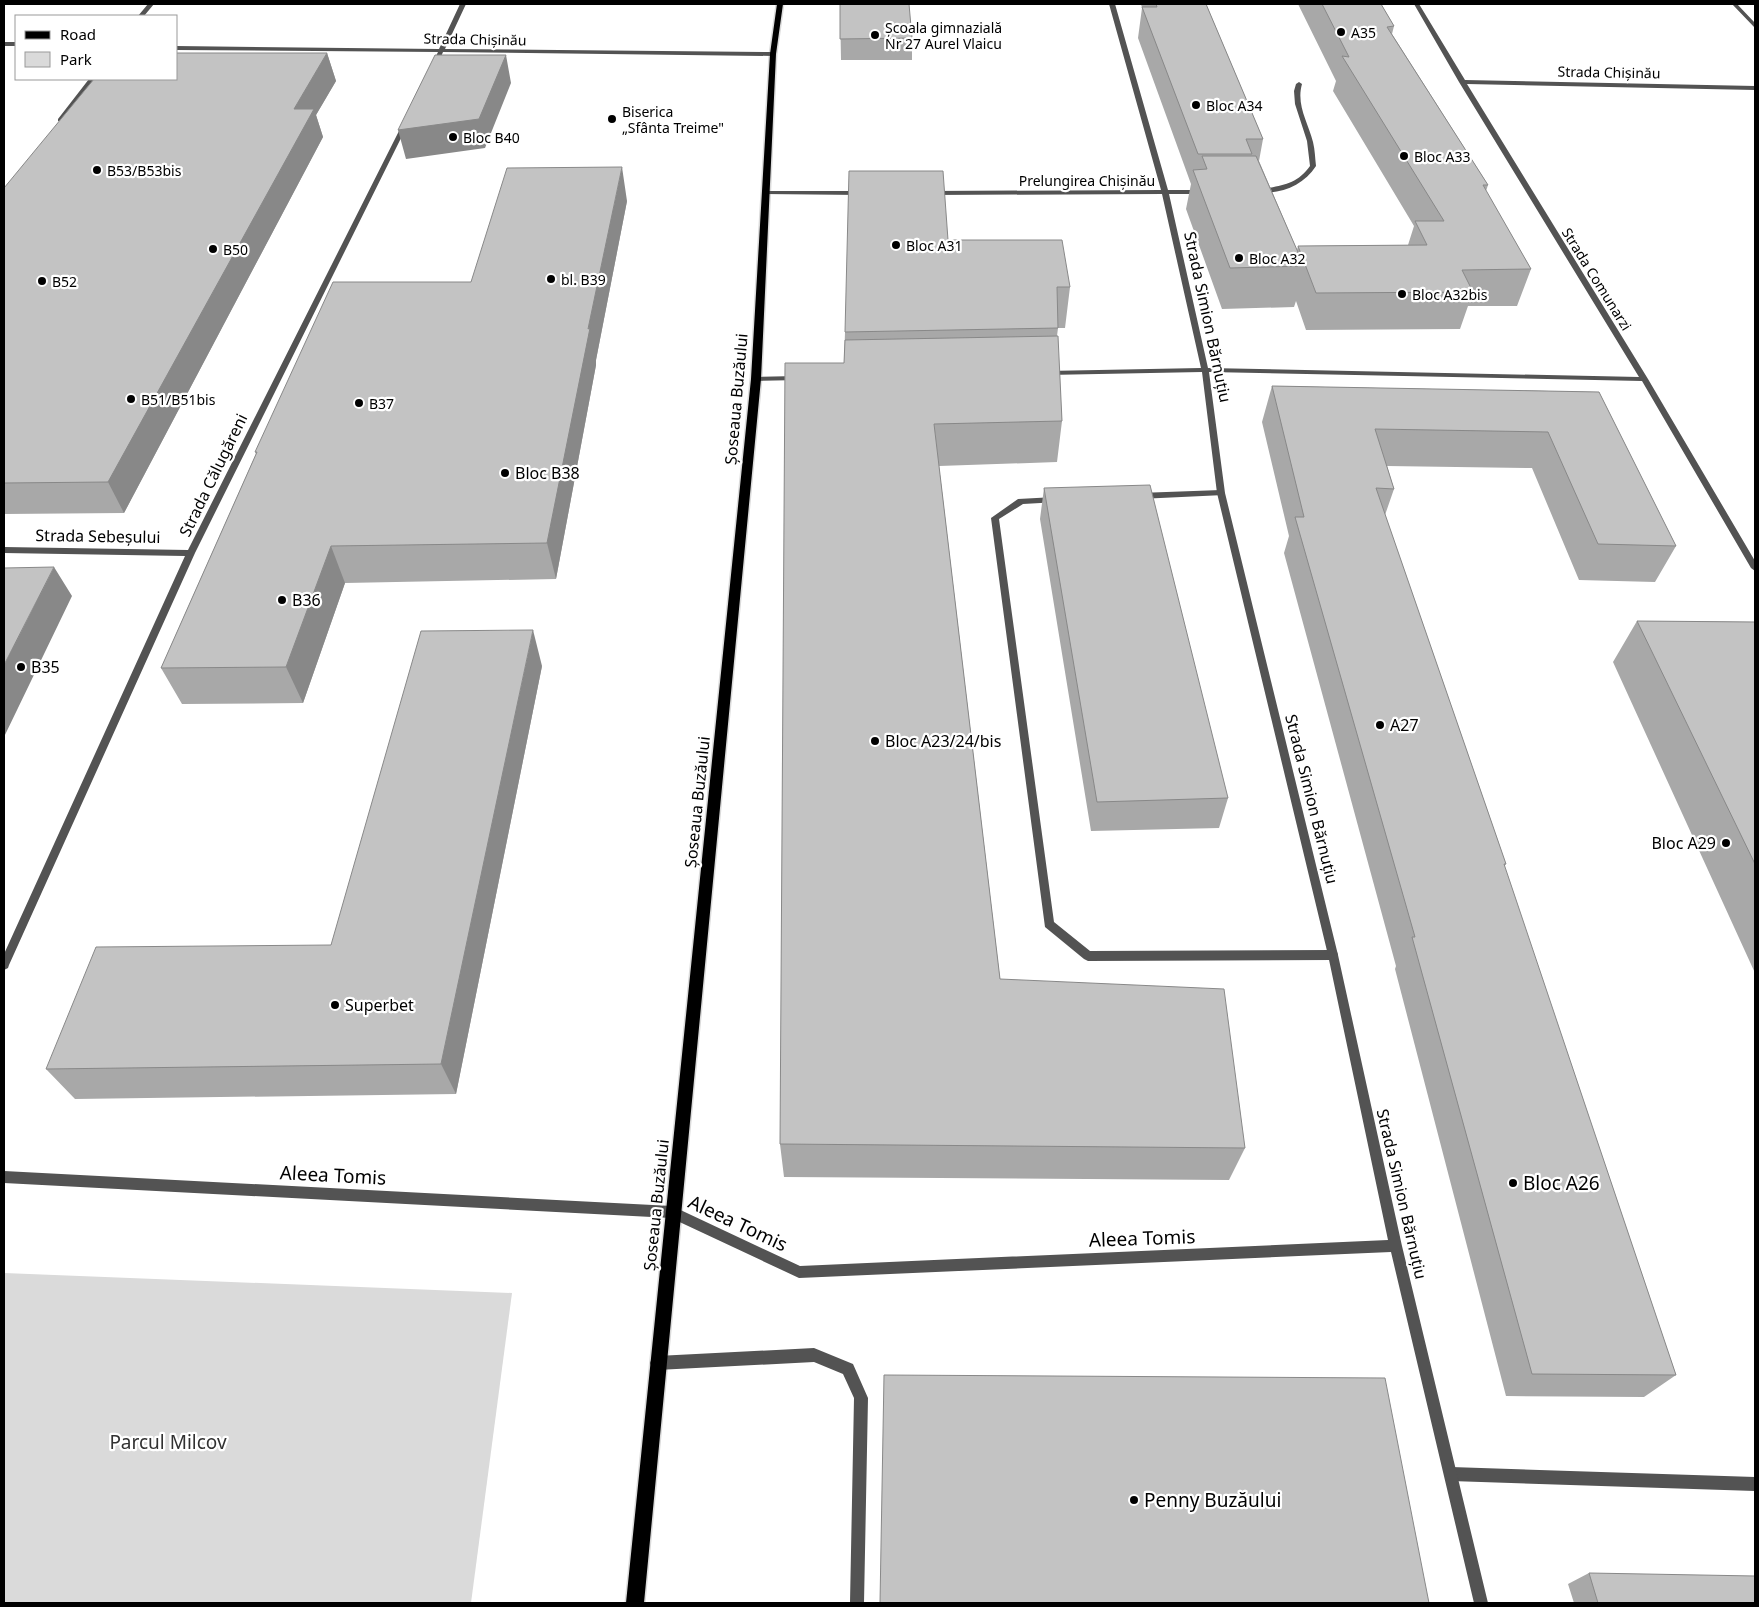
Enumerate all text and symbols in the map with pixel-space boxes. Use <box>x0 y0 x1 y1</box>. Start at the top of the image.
legend <box>15 15 178 80</box>
place label: Școala gimnazială Nr 27 Aurel Vlaicu <box>885 18 1002 53</box>
place label: A35 <box>1351 23 1376 42</box>
text: Road <box>60 24 96 44</box>
marker: A35 <box>1335 26 1347 38</box>
street label: Strada Chișinău <box>423 29 527 49</box>
marker: Școala gimnazială Nr 27 Aurel Vlaicu <box>869 29 881 41</box>
text: Park <box>60 49 92 69</box>
street label: Strada Chișinău <box>1557 62 1661 82</box>
place label: Bloc A34 <box>1206 96 1263 115</box>
marker: Bloc A34 <box>1190 99 1202 111</box>
place label: Biserica „Sfânta Treime" <box>622 102 724 137</box>
marker: Biserica „Sfânta Treime" <box>606 113 618 125</box>
place label: Bloc B40 <box>463 128 520 147</box>
marker: Bloc B40 <box>447 131 459 143</box>
place label: Bloc A33 <box>1414 147 1471 166</box>
marker: Bloc A33 <box>1398 150 1410 162</box>
place label: B53/B53bis <box>107 161 182 180</box>
marker: B53/B53bis <box>91 164 103 176</box>
street label: Prelungirea Chișinău <box>1019 171 1155 190</box>
street label: Strada Comunarzi <box>1558 224 1636 334</box>
street label: Strada Simion Bărnuțiu <box>1179 230 1237 404</box>
place label: Bloc A31 <box>906 236 963 255</box>
marker: Bloc A31 <box>890 239 902 251</box>
place label: B50 <box>223 240 248 259</box>
marker: B50 <box>207 243 219 255</box>
place label: Bloc A32 <box>1249 249 1306 268</box>
marker: Bloc A32 <box>1233 252 1245 264</box>
place label: bl. B39 <box>561 270 606 289</box>
place label: B52 <box>52 272 77 291</box>
marker: bl. B39 <box>545 273 557 285</box>
marker: B52 <box>36 275 48 287</box>
place label: Bloc A32bis <box>1412 285 1488 304</box>
marker: Bloc A32bis <box>1396 288 1408 300</box>
street label: Șoseaua Buzăului <box>719 332 753 466</box>
place label: B51/B51bis <box>141 390 216 409</box>
marker: B51/B51bis <box>125 393 137 405</box>
place label: B37 <box>369 394 394 413</box>
marker: B37 <box>353 397 365 409</box>
street label: Strada Călugăreni <box>174 410 252 540</box>
place label: Bloc B38 <box>515 462 580 484</box>
marker: Bloc B38 <box>499 467 511 479</box>
street label: Strada Sebeșului <box>35 524 161 548</box>
place label: B36 <box>292 589 321 611</box>
marker: B36 <box>276 594 288 606</box>
place label: B35 <box>31 656 60 678</box>
marker: B35 <box>15 661 27 673</box>
street label: Strada Simion Bărnuțiu <box>1280 712 1344 886</box>
place label: A27 <box>1390 714 1419 736</box>
marker: A27 <box>1374 719 1386 731</box>
place label: Bloc A23/24/bis <box>885 730 1001 752</box>
street label: Șoseaua Buzăului <box>679 735 715 869</box>
marker: Bloc A23/24/bis <box>869 735 881 747</box>
place label: Bloc A29 <box>1651 832 1716 854</box>
marker: Bloc A29 <box>1720 837 1732 849</box>
place label: Superbet <box>345 994 414 1016</box>
marker: Superbet <box>329 999 341 1011</box>
street label: Strada Simion Bărnuțiu <box>1372 1107 1432 1281</box>
street label: Șoseaua Buzăului <box>638 1138 674 1272</box>
street label: Aleea Tomis <box>279 1159 387 1191</box>
place label: Bloc A26 <box>1523 1170 1600 1196</box>
marker: Bloc A26 <box>1507 1177 1519 1189</box>
street label: Aleea Tomis <box>684 1189 792 1257</box>
street label: Aleea Tomis <box>1088 1223 1196 1253</box>
park label: Parcul Milcov <box>109 1429 227 1455</box>
place label: Penny Buzăului <box>1144 1487 1281 1513</box>
marker: Penny Buzăului <box>1128 1494 1140 1506</box>

